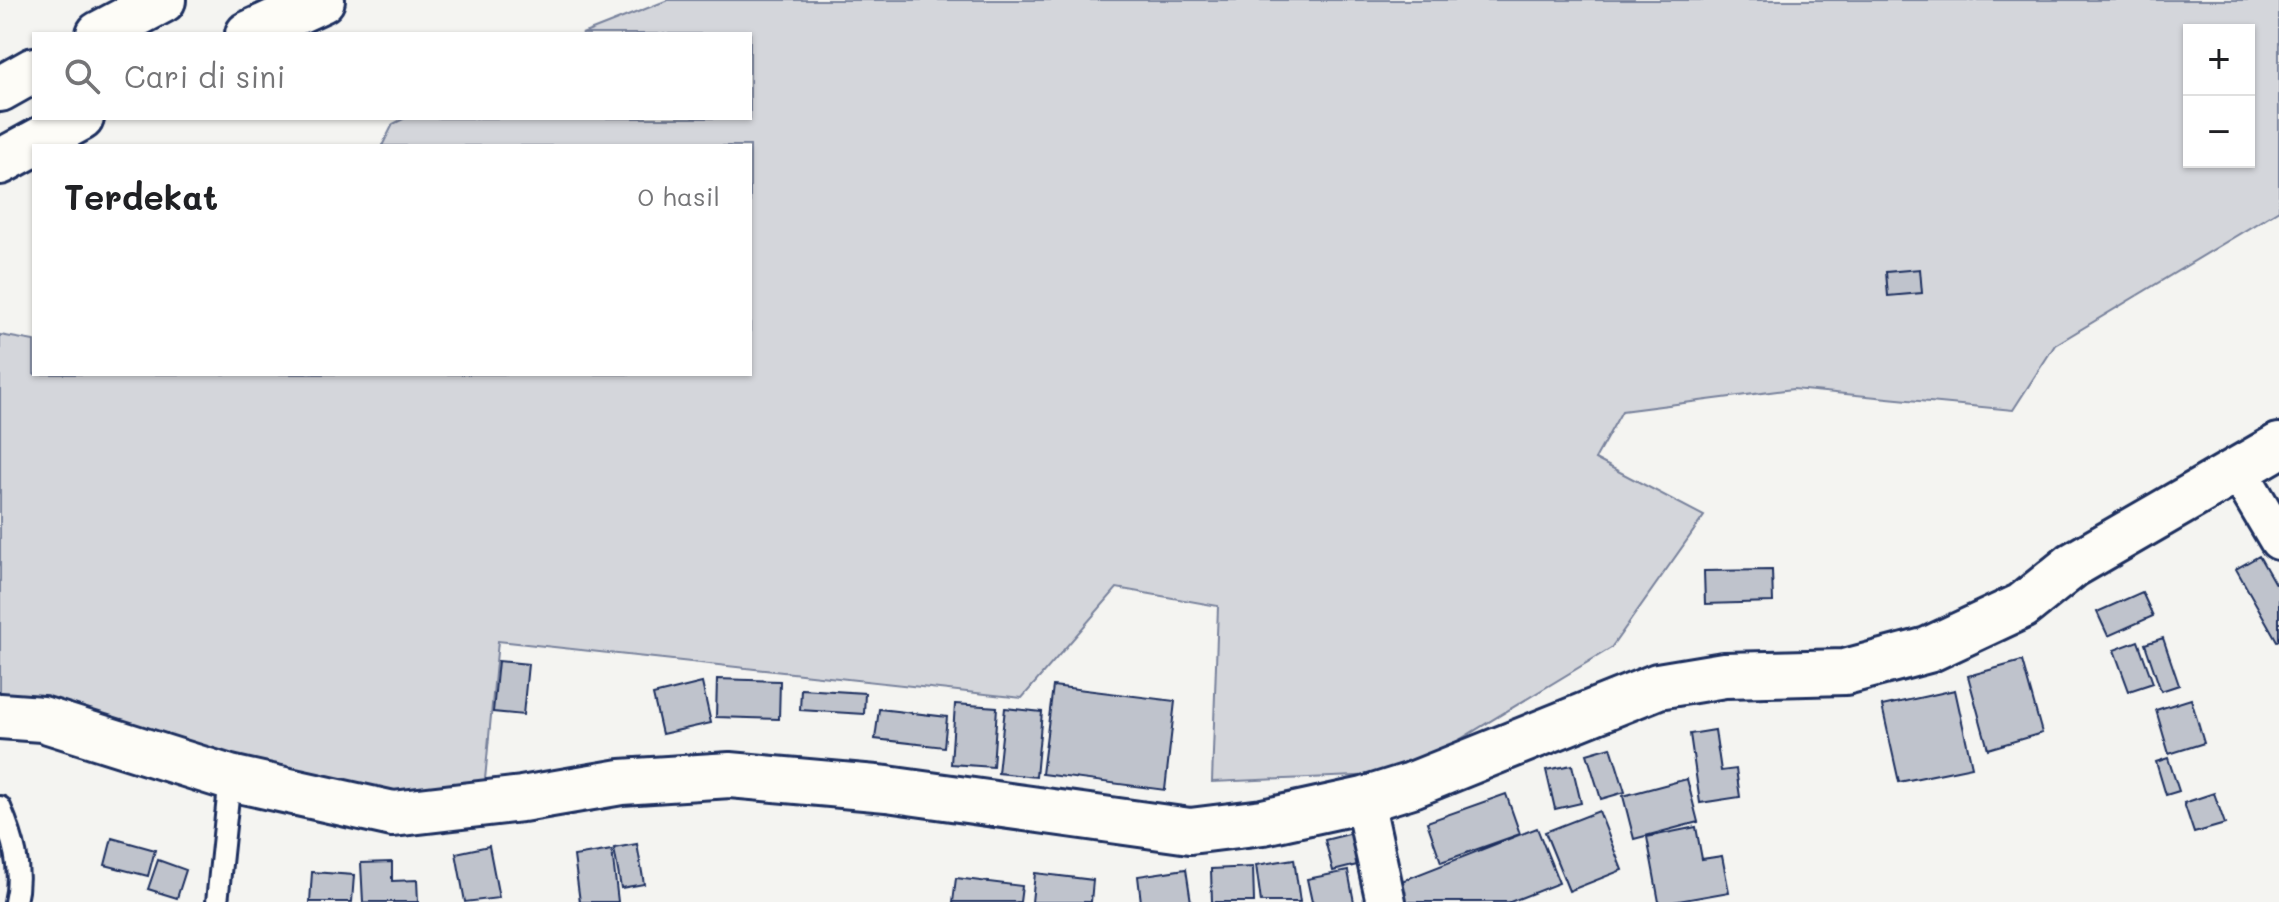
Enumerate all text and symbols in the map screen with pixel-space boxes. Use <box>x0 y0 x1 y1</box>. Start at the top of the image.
map controls <box>2183 24 2255 168</box>
button: + <box>2183 24 2255 96</box>
search box <box>32 32 752 120</box>
icon: search <box>60 54 104 98</box>
text: Cari di sini <box>124 56 285 96</box>
button: − <box>2183 96 2255 168</box>
text: Terdekat <box>64 174 218 219</box>
text: 0 hasil <box>638 179 720 213</box>

